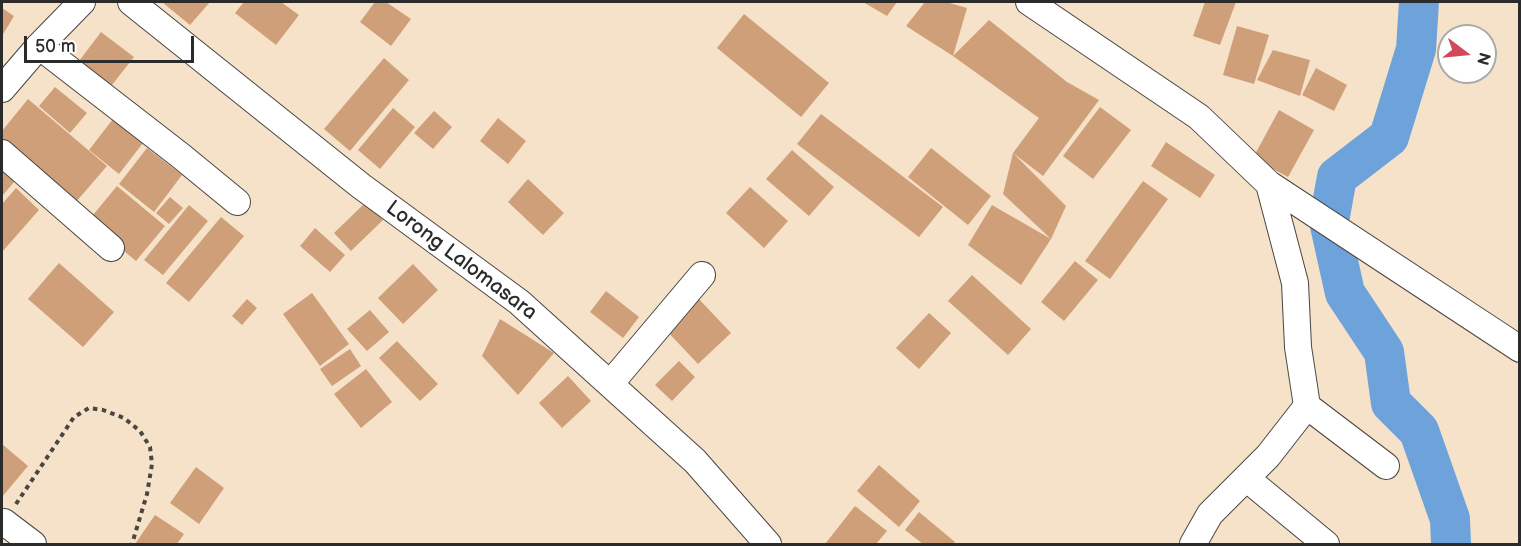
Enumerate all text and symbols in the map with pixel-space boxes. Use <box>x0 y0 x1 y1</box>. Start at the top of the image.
scale bar <box>27 24 196 62</box>
north arrow <box>1437 24 1497 84</box>
text: 50 m <box>35 36 76 57</box>
text: N <box>1472 50 1494 67</box>
street label: Lorong Lalomasara <box>381 196 541 326</box>

